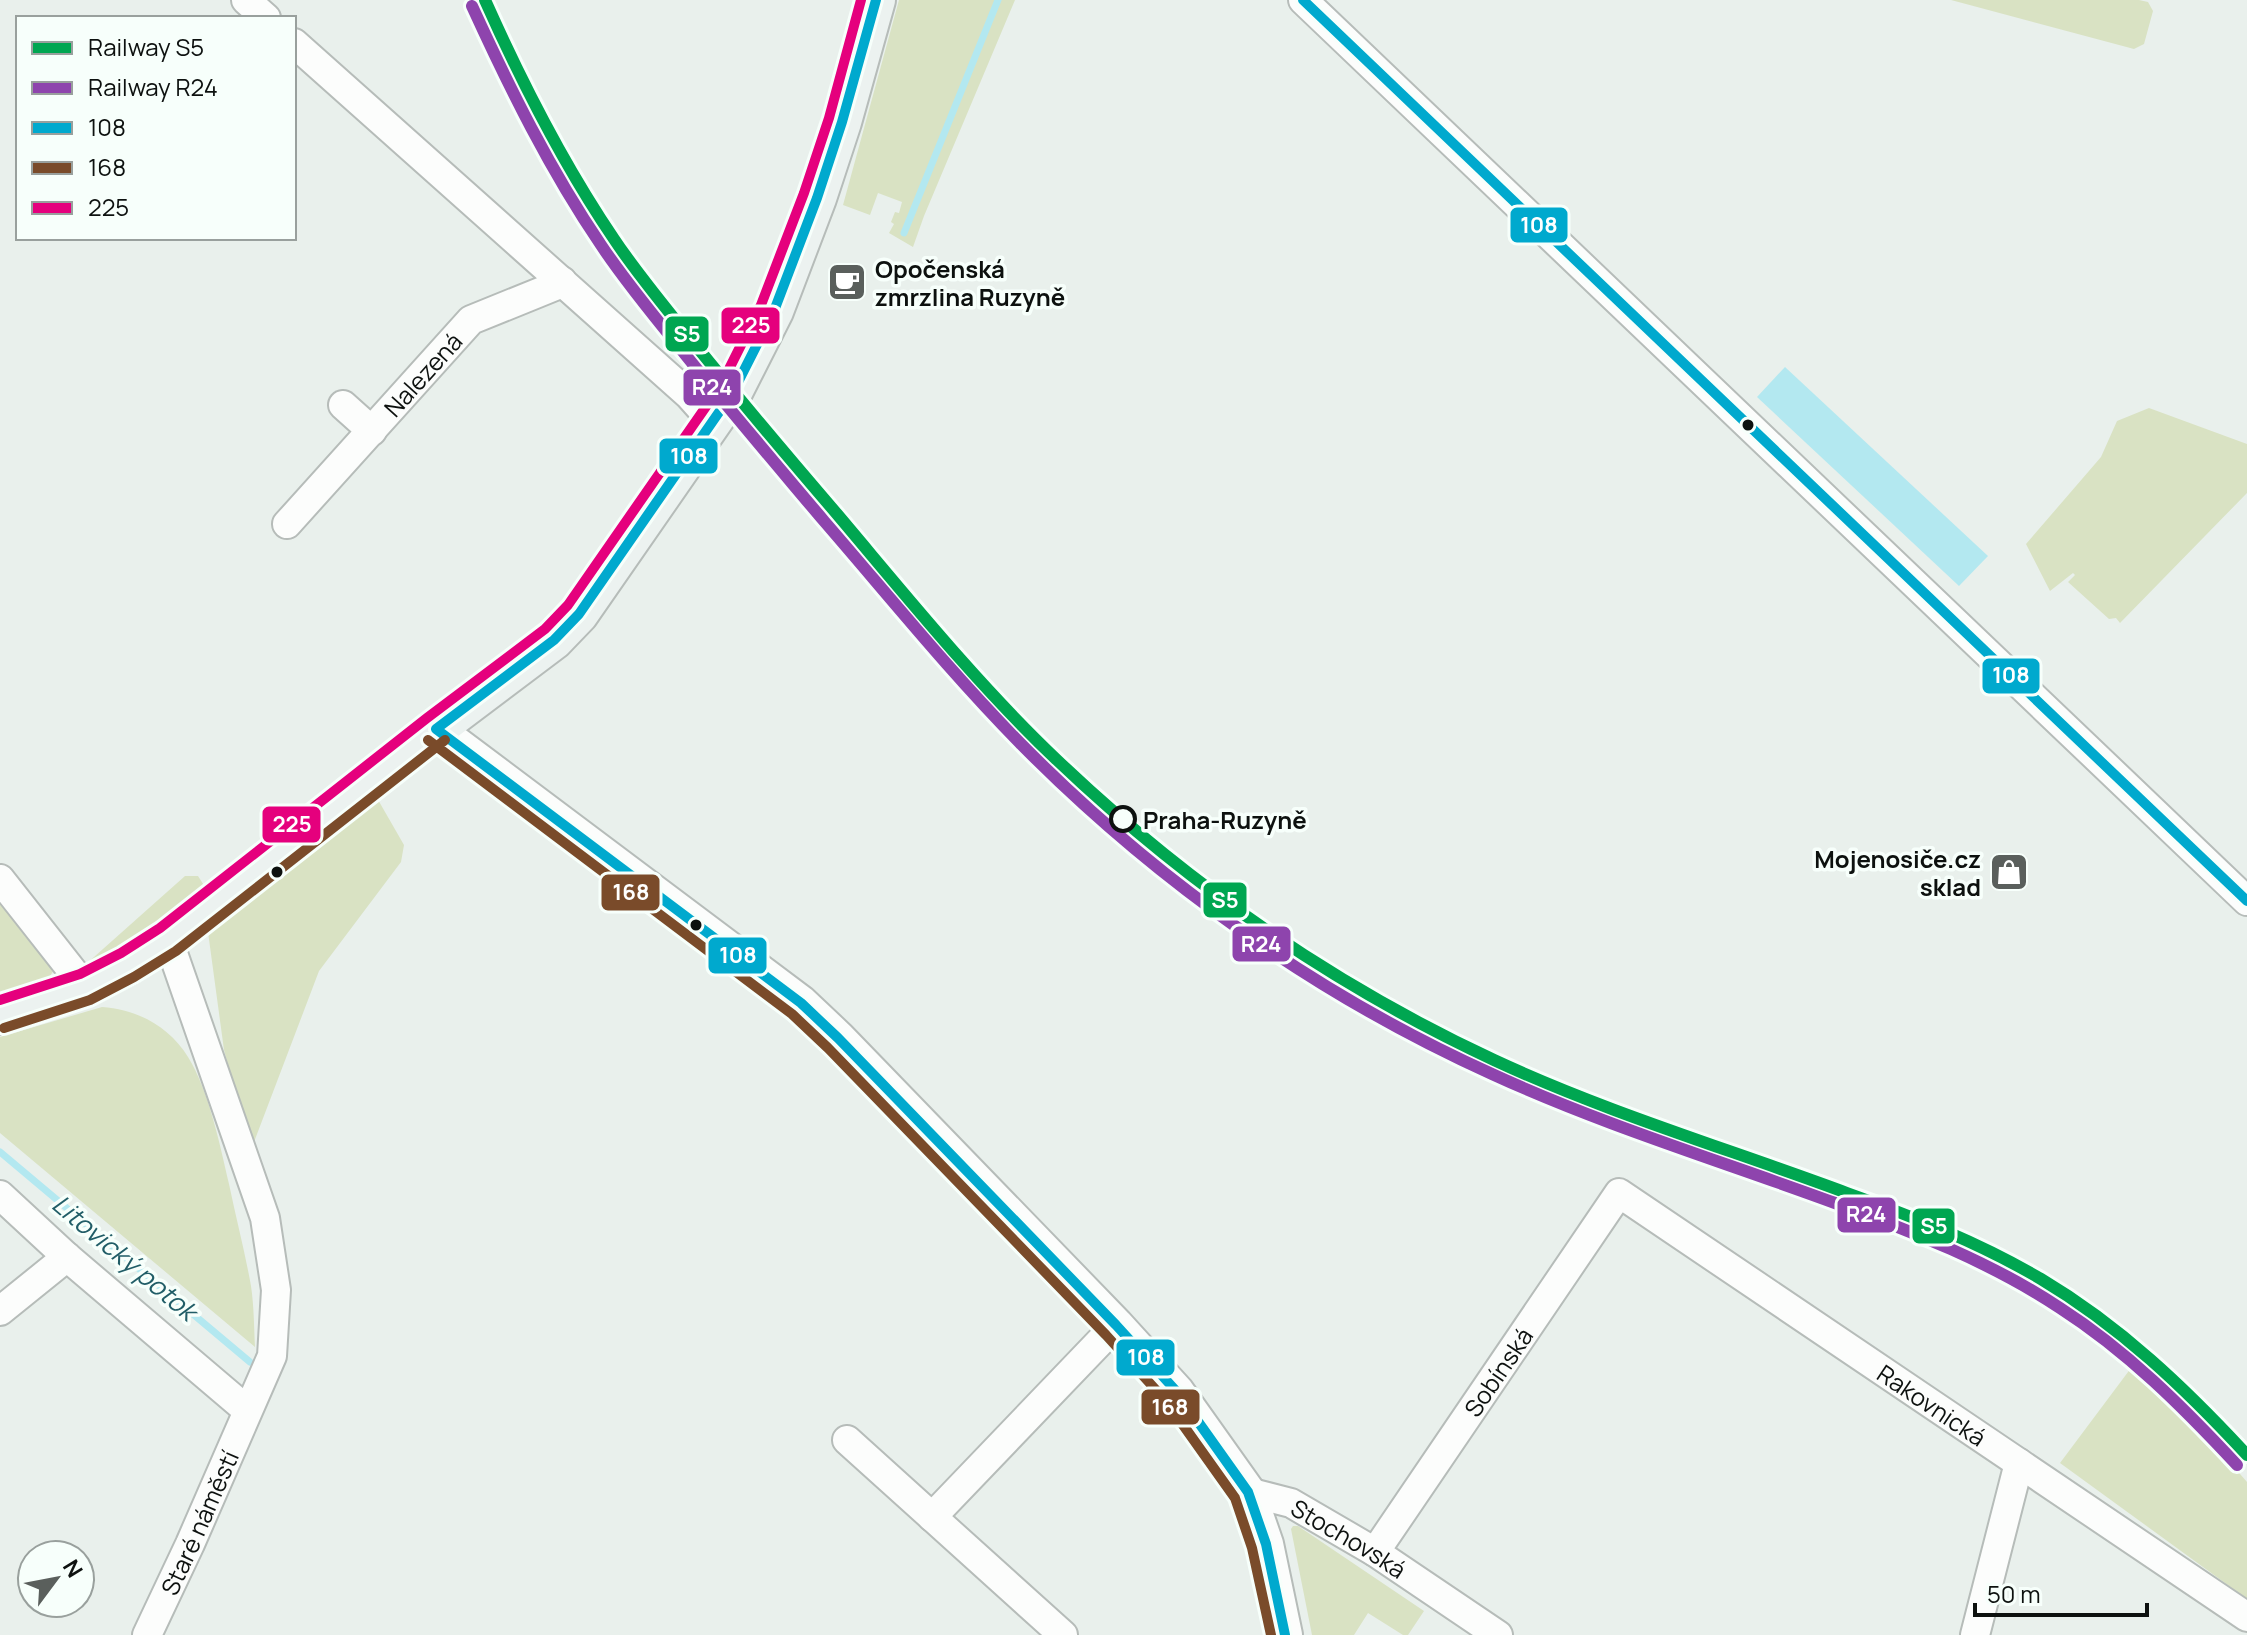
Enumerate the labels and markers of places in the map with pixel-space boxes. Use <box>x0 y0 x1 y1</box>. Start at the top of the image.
place label: Opočenská zmrzlina Ruzyně <box>875 252 1065 313</box>
cafe icon: Opočenská zmrzlina Ruzyně <box>826 261 868 303</box>
unlabelled marker <box>1740 417 1756 433</box>
place label: Praha-Ruzyně <box>1143 803 1307 836</box>
marker: Praha-Ruzyně <box>1110 806 1136 832</box>
place label: Mojenosiče.cz sklad <box>1814 842 1981 903</box>
shop icon: Mojenosiče.cz sklad <box>1988 851 2030 893</box>
unlabelled marker <box>269 864 285 880</box>
unlabelled marker <box>688 917 704 933</box>

